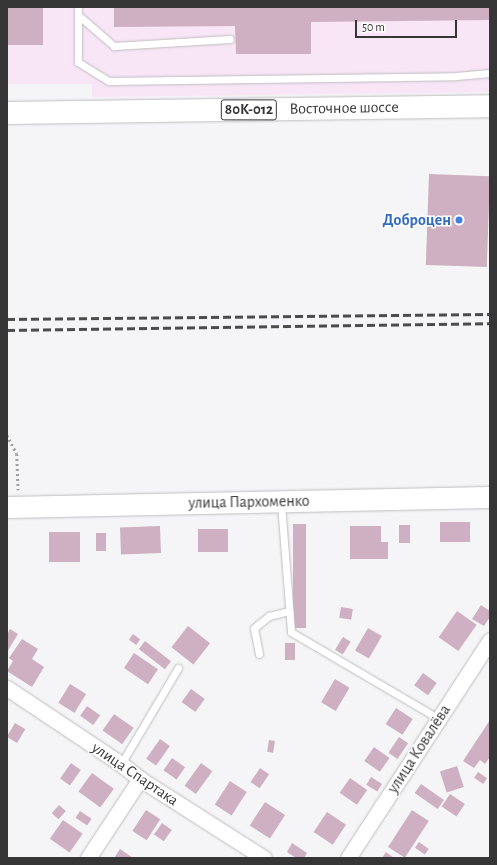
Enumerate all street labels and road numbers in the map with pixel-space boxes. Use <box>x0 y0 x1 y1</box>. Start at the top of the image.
road number: 80К-012 <box>220 97 278 123</box>
street label: Восточное шоссе <box>289 97 399 119</box>
street label: улица Пархоменко <box>188 491 310 513</box>
street label: улица Ковалёва <box>383 701 455 797</box>
street label: улица Спартака <box>88 738 182 810</box>

